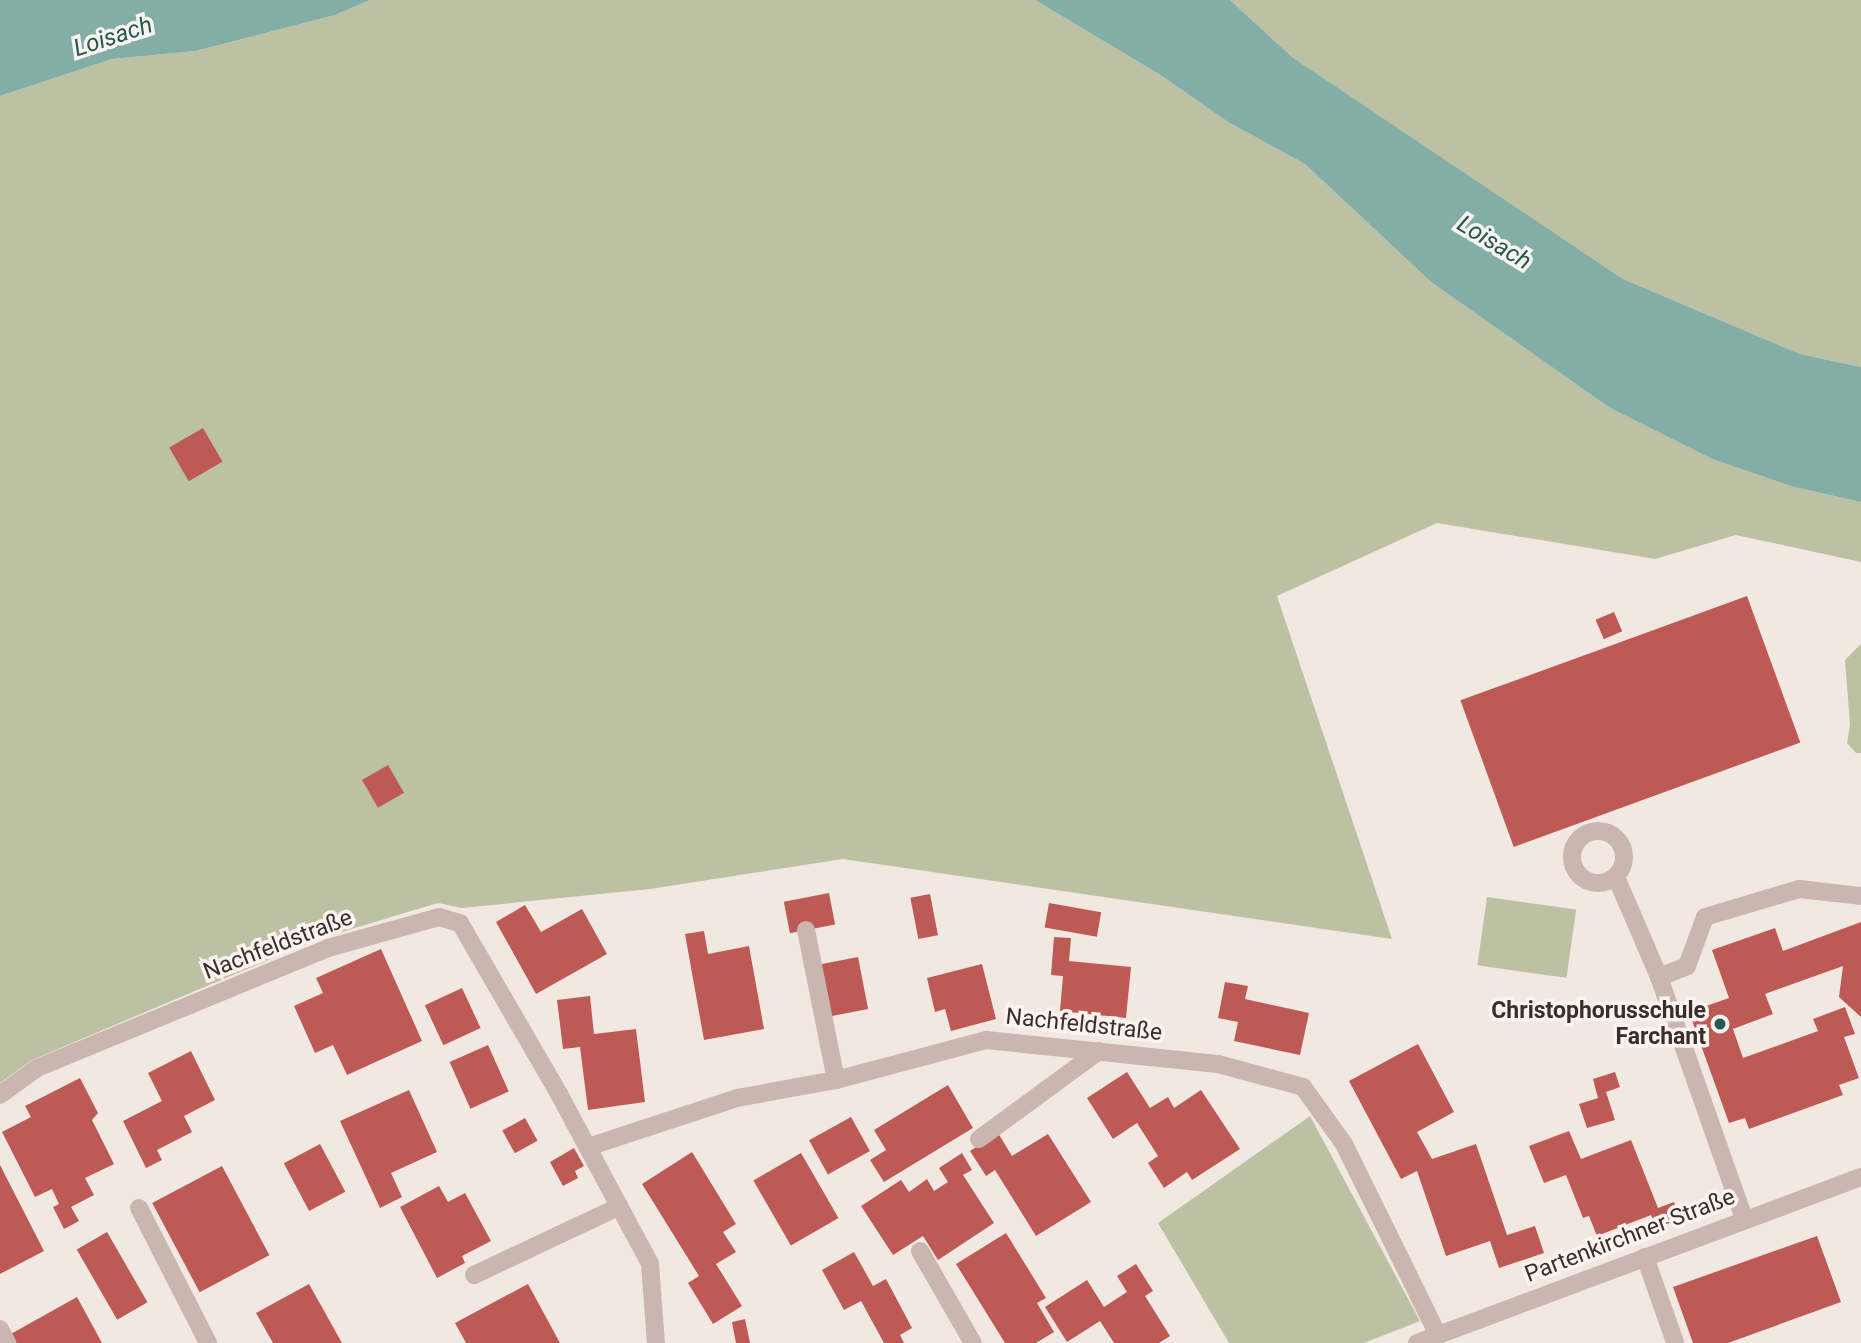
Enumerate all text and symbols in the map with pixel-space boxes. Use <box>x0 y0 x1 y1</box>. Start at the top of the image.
water label: Loisach <box>70 11 156 63</box>
water label: Loisach <box>1452 210 1536 276</box>
street label: Nachfeldstraße <box>200 904 356 986</box>
place label: Christophorusschule Farchant <box>1491 997 1706 1051</box>
street label: Nachfeldstraße <box>1004 1003 1164 1047</box>
marker: Christophorusschule Farchant <box>1712 1016 1728 1032</box>
street label: Partenkirchner Straße <box>1521 1183 1739 1289</box>

